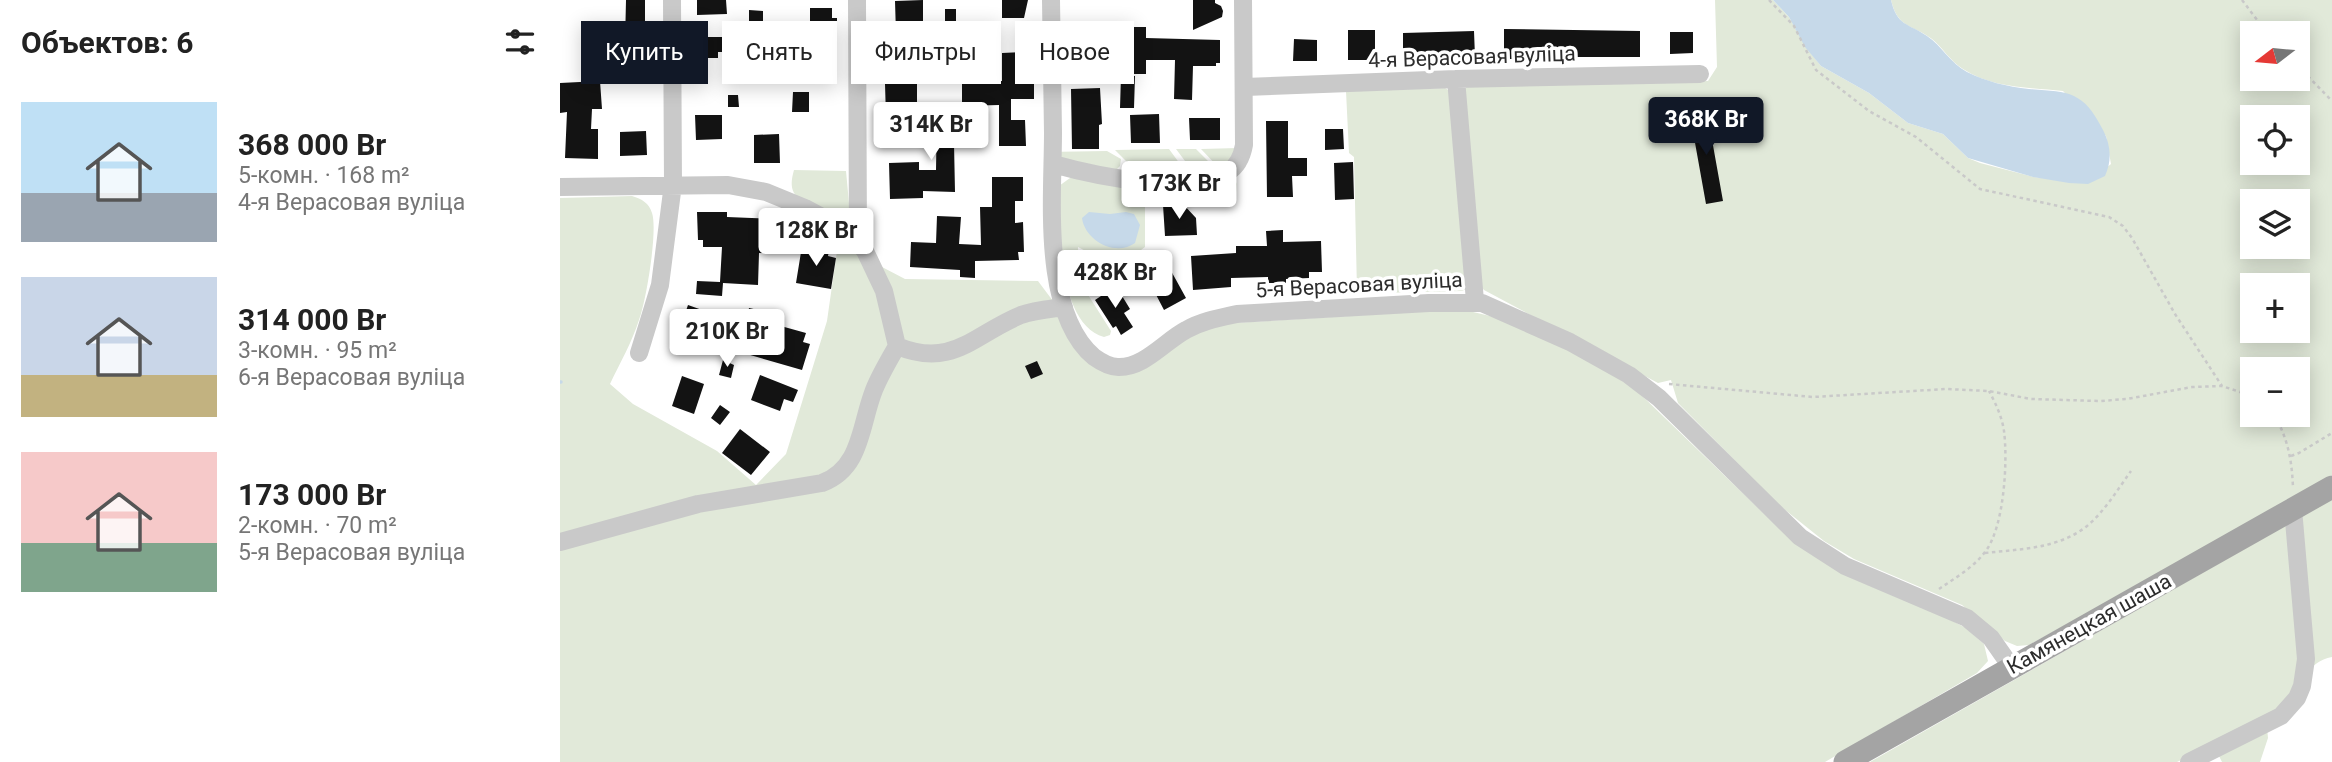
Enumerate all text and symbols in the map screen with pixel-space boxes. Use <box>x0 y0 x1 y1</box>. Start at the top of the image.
chip: Купить <box>581 21 708 84</box>
chip: Снять <box>722 21 837 84</box>
chip: Фильтры <box>851 21 1001 84</box>
chip: Новое <box>1015 21 1134 84</box>
north arrow <box>2240 21 2310 91</box>
map controls <box>2240 21 2310 427</box>
icon: filters <box>501 23 539 61</box>
text: Объектов: 6 <box>21 25 193 60</box>
street label: 4-я Верасовая вуліца <box>1368 41 1576 73</box>
pin: 368K Br <box>1641 97 1771 157</box>
pin: 314K Br <box>866 102 996 162</box>
button: locate <box>2240 105 2310 175</box>
text: 368K Br <box>1664 106 1748 133</box>
text: 314K Br <box>889 111 973 138</box>
text: 368 000 Br <box>238 127 386 162</box>
icon: home <box>77 130 161 214</box>
text: 5-комн. · 168 m² <box>238 162 410 189</box>
pin: 173K Br <box>1114 162 1244 221</box>
text: 173K Br <box>1137 170 1221 197</box>
text: 4-я Верасовая вуліца <box>238 189 465 216</box>
button: layers <box>2240 189 2310 259</box>
pin: 128K Br <box>751 208 881 268</box>
text: 128K Br <box>774 217 858 244</box>
pin: 428K Br <box>1050 250 1180 310</box>
text: 428K Br <box>1073 259 1157 286</box>
street label: 5-я Верасовая вуліца <box>1255 268 1463 302</box>
button: + <box>2240 273 2310 343</box>
text: 314 000 Br <box>238 302 386 337</box>
icon: home <box>77 305 161 389</box>
pin: 210K Br <box>662 310 792 369</box>
text: 210K Br <box>685 318 769 345</box>
text: 3-комн. · 95 m² <box>238 337 397 364</box>
button: − <box>2240 357 2310 427</box>
text: 6-я Верасовая вуліца <box>238 364 465 391</box>
text: 173 000 Br <box>238 477 386 512</box>
icon: home <box>77 480 161 564</box>
text: 2-комн. · 70 m² <box>238 512 397 539</box>
text: 5-я Верасовая вуліца <box>238 539 465 566</box>
street label: Камянецкая шаша <box>2003 569 2175 679</box>

